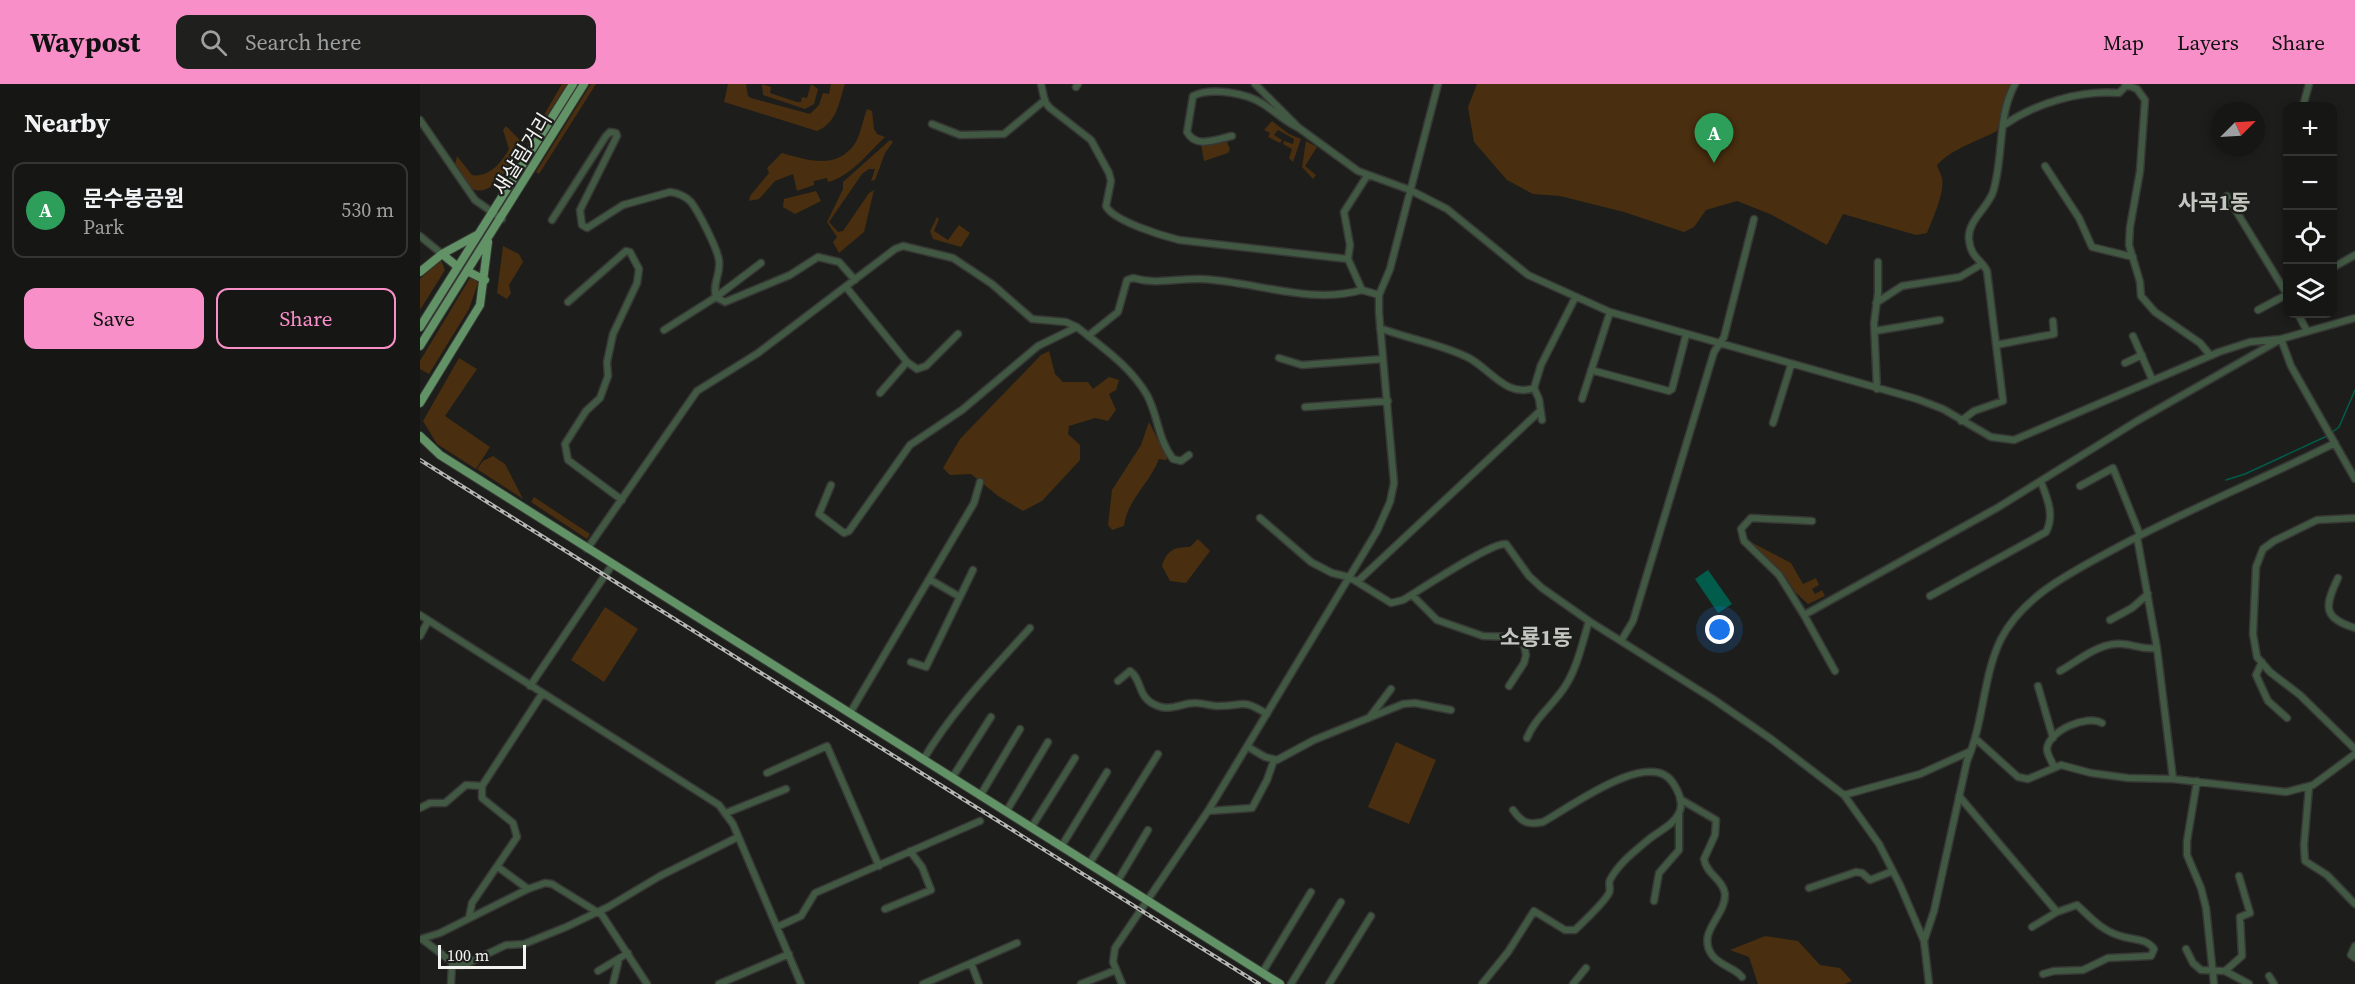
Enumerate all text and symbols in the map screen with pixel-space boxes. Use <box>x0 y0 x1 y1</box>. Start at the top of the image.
search box <box>176 15 596 69</box>
text: Waypost <box>30 23 140 61</box>
icon: search <box>197 26 230 59</box>
text: Search here <box>245 27 361 57</box>
text: Map <box>2103 28 2144 57</box>
text: Layers <box>2177 28 2239 57</box>
text: Share <box>2272 28 2325 57</box>
north arrow <box>2211 102 2265 156</box>
map controls <box>2283 102 2337 318</box>
button: + <box>2283 102 2337 156</box>
text: Nearby <box>24 105 110 141</box>
street label: 새살림거리 <box>486 108 558 200</box>
pin: A <box>1694 113 1734 163</box>
button: − <box>2283 156 2337 210</box>
text: 문수봉공원 <box>83 183 184 213</box>
district label: 사곡1동 <box>2178 187 2250 217</box>
text: A <box>39 196 52 224</box>
text: 530 m <box>341 196 394 224</box>
button: locate <box>2283 210 2337 264</box>
text: Park <box>83 213 124 241</box>
button: layers <box>2283 264 2337 318</box>
button: Save <box>24 288 204 349</box>
button: Share <box>216 288 396 349</box>
your location <box>1705 615 1734 644</box>
district label: 소룡1동 <box>1500 622 1572 652</box>
scale bar <box>438 942 526 970</box>
text: 100 m <box>447 944 489 966</box>

